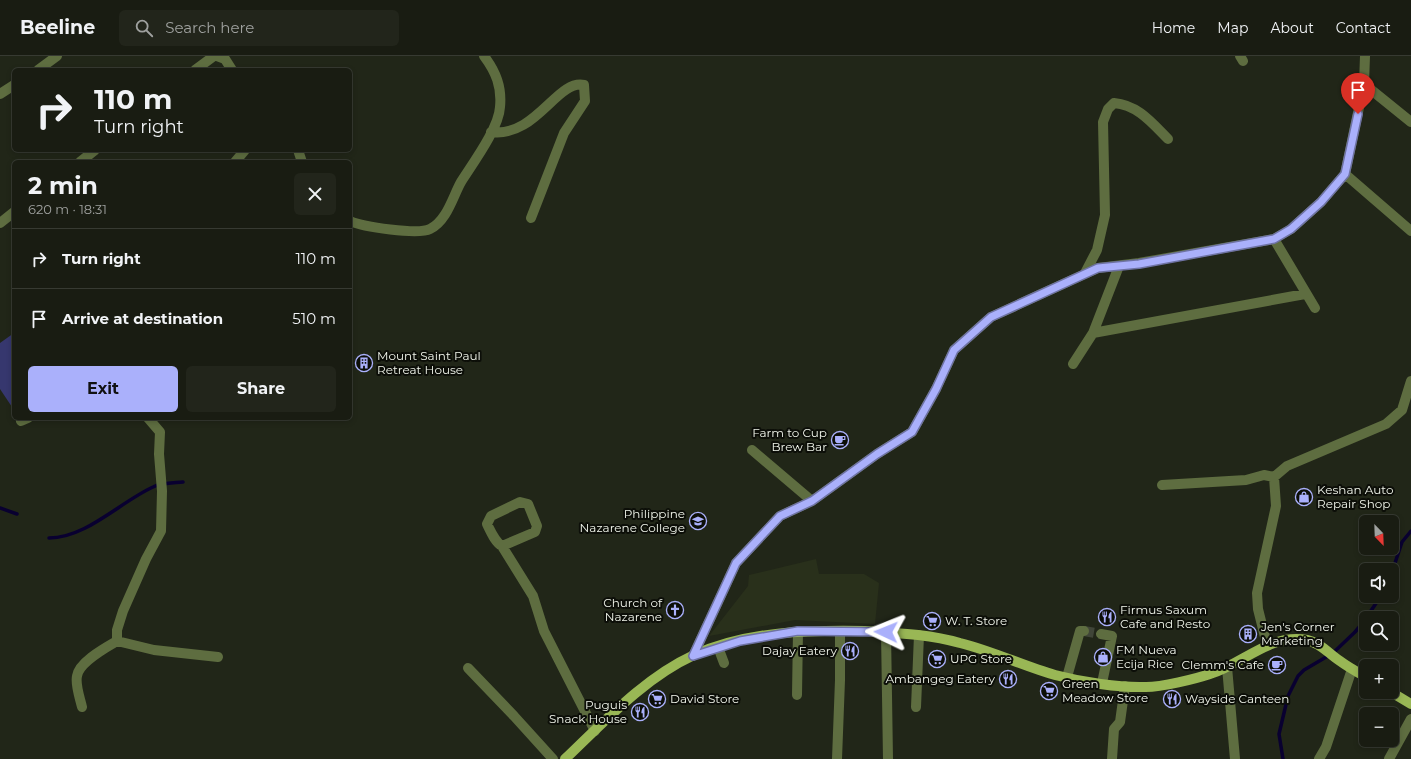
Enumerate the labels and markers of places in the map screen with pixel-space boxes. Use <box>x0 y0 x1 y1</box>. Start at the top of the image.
pin <box>1341 73 1375 114</box>
place label: Mount Saint Paul Retreat House <box>377 348 481 377</box>
building icon: Mount Saint Paul Retreat House <box>354 353 374 373</box>
place label: Farm to Cup Brew Bar <box>752 425 827 454</box>
cafe icon: Farm to Cup Brew Bar <box>830 430 850 450</box>
place label: Keshan Auto Repair Shop <box>1317 482 1394 511</box>
shop icon: Keshan Auto Repair Shop <box>1294 487 1314 507</box>
place label: Philippine Nazarene College <box>580 506 685 535</box>
school or university icon: Philippine Nazarene College <box>688 511 708 531</box>
place label: Church of Nazarene <box>603 595 663 624</box>
church icon: Church of Nazarene <box>665 600 685 620</box>
place label: Firmus Saxum Cafe and Resto <box>1120 602 1210 631</box>
restaurant icon: Firmus Saxum Cafe and Resto <box>1097 607 1117 627</box>
supermarket icon: W. T. Store <box>922 611 942 631</box>
place label: W. T. Store <box>945 613 1007 628</box>
place label: Jen's Corner Marketing <box>1260 619 1335 648</box>
building icon: Jen's Corner Marketing <box>1238 624 1258 644</box>
restaurant icon: Dajay Eatery <box>840 641 860 661</box>
place label: FM Nueva Ecija Rice <box>1116 642 1177 671</box>
place label: Dajay Eatery <box>762 643 837 658</box>
shop icon: FM Nueva Ecija Rice <box>1093 647 1113 667</box>
supermarket icon: UPG Store <box>927 649 947 669</box>
place label: UPG Store <box>950 651 1012 666</box>
cafe icon: Clemm's Cafe <box>1267 655 1287 675</box>
place label: Clemm's Cafe <box>1181 657 1264 672</box>
restaurant icon: Ambangeg Eatery <box>998 669 1018 689</box>
place label: Ambangeg Eatery <box>885 671 995 686</box>
place label: Green Meadow Store <box>1062 676 1148 705</box>
supermarket icon: Green Meadow Store <box>1039 681 1059 701</box>
supermarket icon: David Store <box>647 689 667 709</box>
restaurant icon: Wayside Canteen <box>1162 689 1182 709</box>
place label: David Store <box>670 691 739 706</box>
place label: Wayside Canteen <box>1185 691 1289 706</box>
place label: Puguis Snack House <box>549 697 627 726</box>
restaurant icon: Puguis Snack House <box>630 702 650 722</box>

